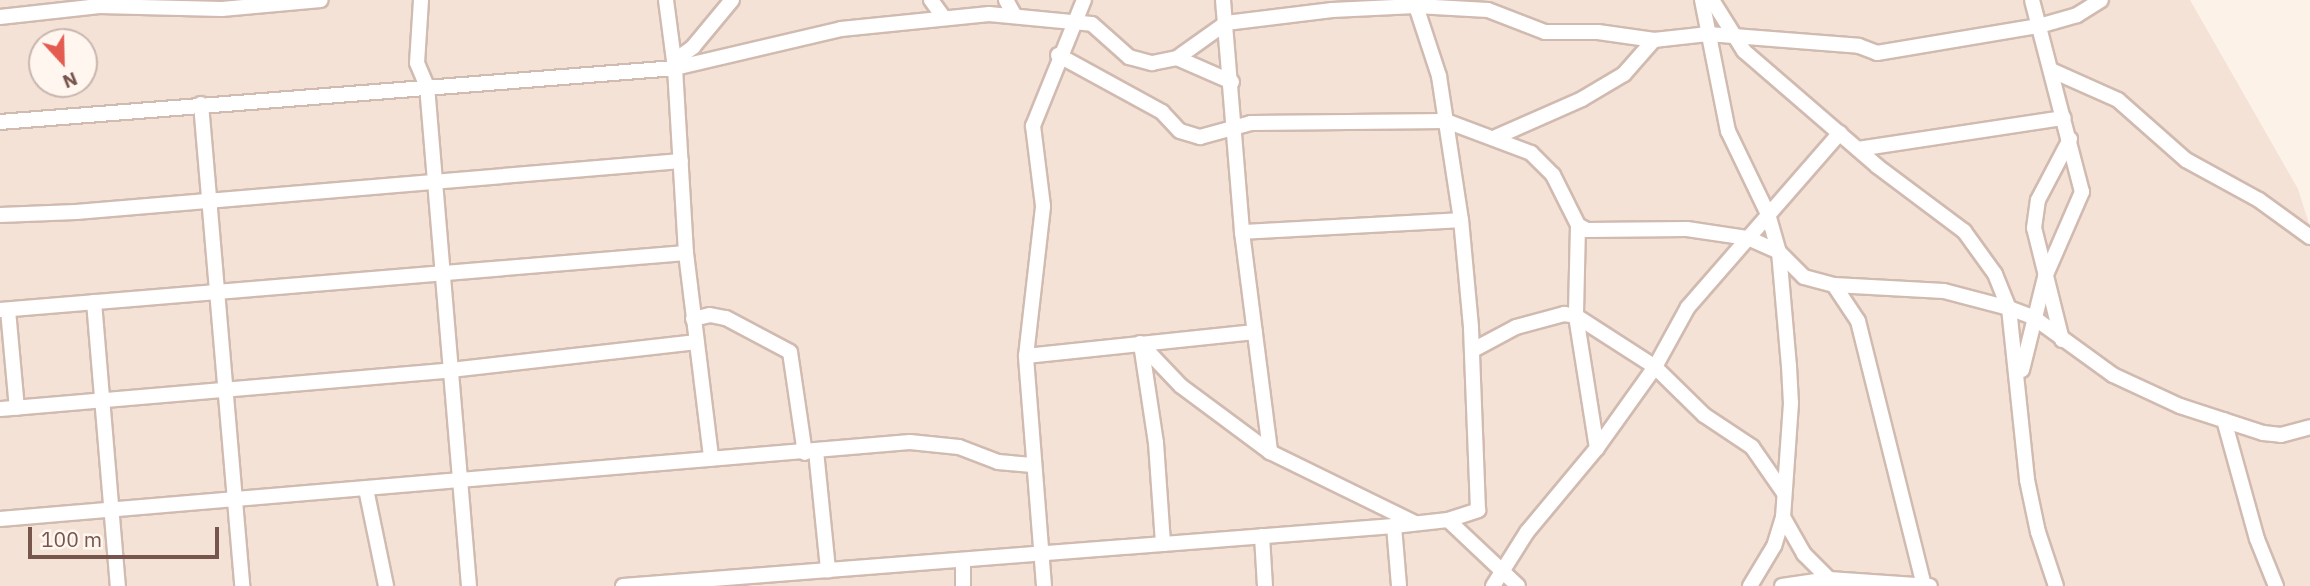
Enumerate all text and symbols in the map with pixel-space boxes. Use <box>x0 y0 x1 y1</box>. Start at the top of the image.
north arrow <box>28 28 98 98</box>
text: N <box>59 67 81 94</box>
scale bar <box>32 512 222 556</box>
text: 100 m <box>41 525 102 553</box>

